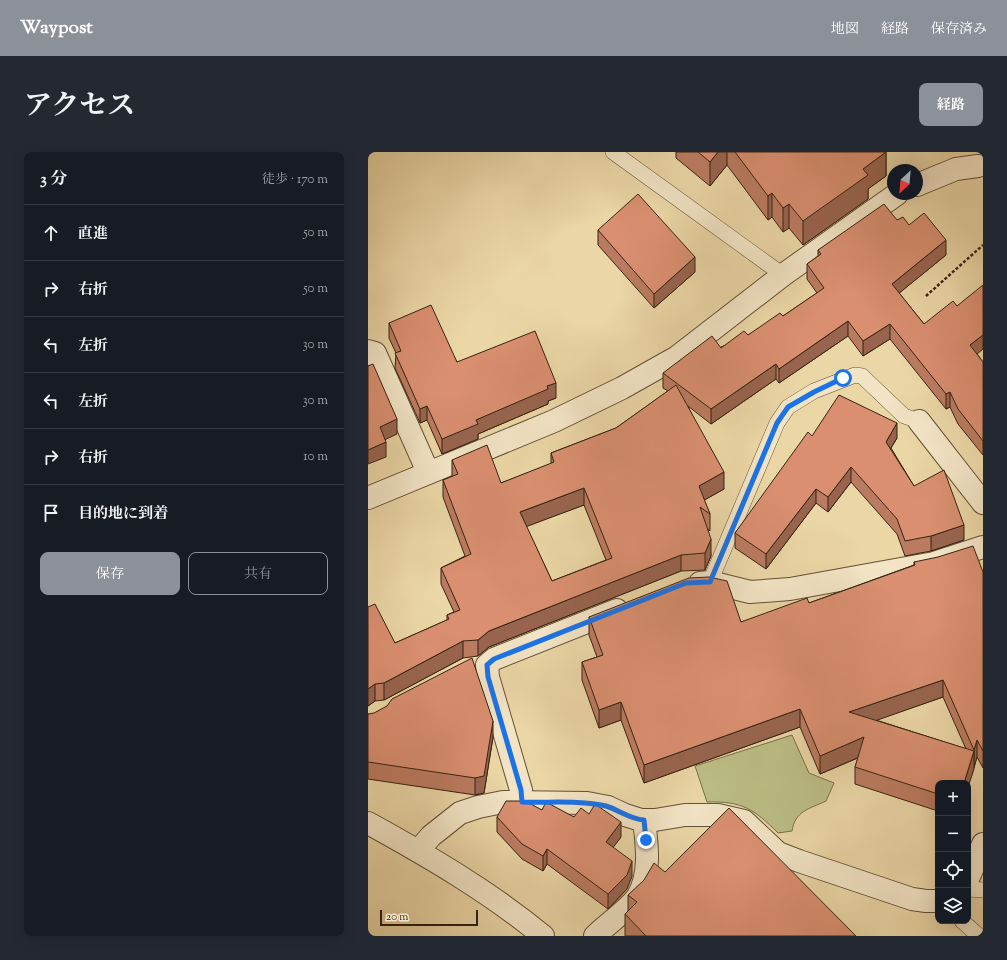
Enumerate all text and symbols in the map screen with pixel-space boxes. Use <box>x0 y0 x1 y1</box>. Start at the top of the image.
text: Waypost <box>20 15 93 42</box>
text: 地図 <box>831 20 859 40</box>
text: 経路 <box>881 20 909 40</box>
text: 保存済み <box>931 20 987 40</box>
button: 経路 <box>919 83 983 126</box>
text: アクセス <box>24 87 135 127</box>
north arrow <box>887 164 923 200</box>
text: 3 分 <box>40 168 68 192</box>
text: 徒歩 · 170 m <box>262 171 328 189</box>
icon: ahead <box>40 222 62 244</box>
text: 直進 <box>78 224 108 245</box>
text: 50 m <box>303 224 328 242</box>
icon: right <box>40 278 62 300</box>
text: 右折 <box>78 280 108 301</box>
text: 50 m <box>303 280 328 298</box>
icon: left <box>40 334 62 356</box>
text: 左折 <box>78 336 108 357</box>
text: 30 m <box>302 336 328 354</box>
route start <box>834 369 852 387</box>
icon: left <box>40 390 62 412</box>
text: 左折 <box>78 392 108 413</box>
text: 30 m <box>302 392 328 410</box>
icon: right <box>40 446 62 468</box>
text: 右折 <box>78 448 108 469</box>
text: 10 m <box>303 448 328 466</box>
icon: arrive <box>40 502 62 524</box>
text: 目的地に到着 <box>78 504 168 525</box>
button: 保存 <box>40 552 180 595</box>
button: 共有 <box>188 552 328 595</box>
map controls <box>935 780 971 924</box>
button: + <box>935 780 971 816</box>
button: − <box>935 816 971 852</box>
route end <box>637 831 655 849</box>
button: locate <box>935 852 971 888</box>
button: layers <box>935 888 971 924</box>
scale bar <box>380 908 478 927</box>
text: 20 m <box>386 909 408 925</box>

